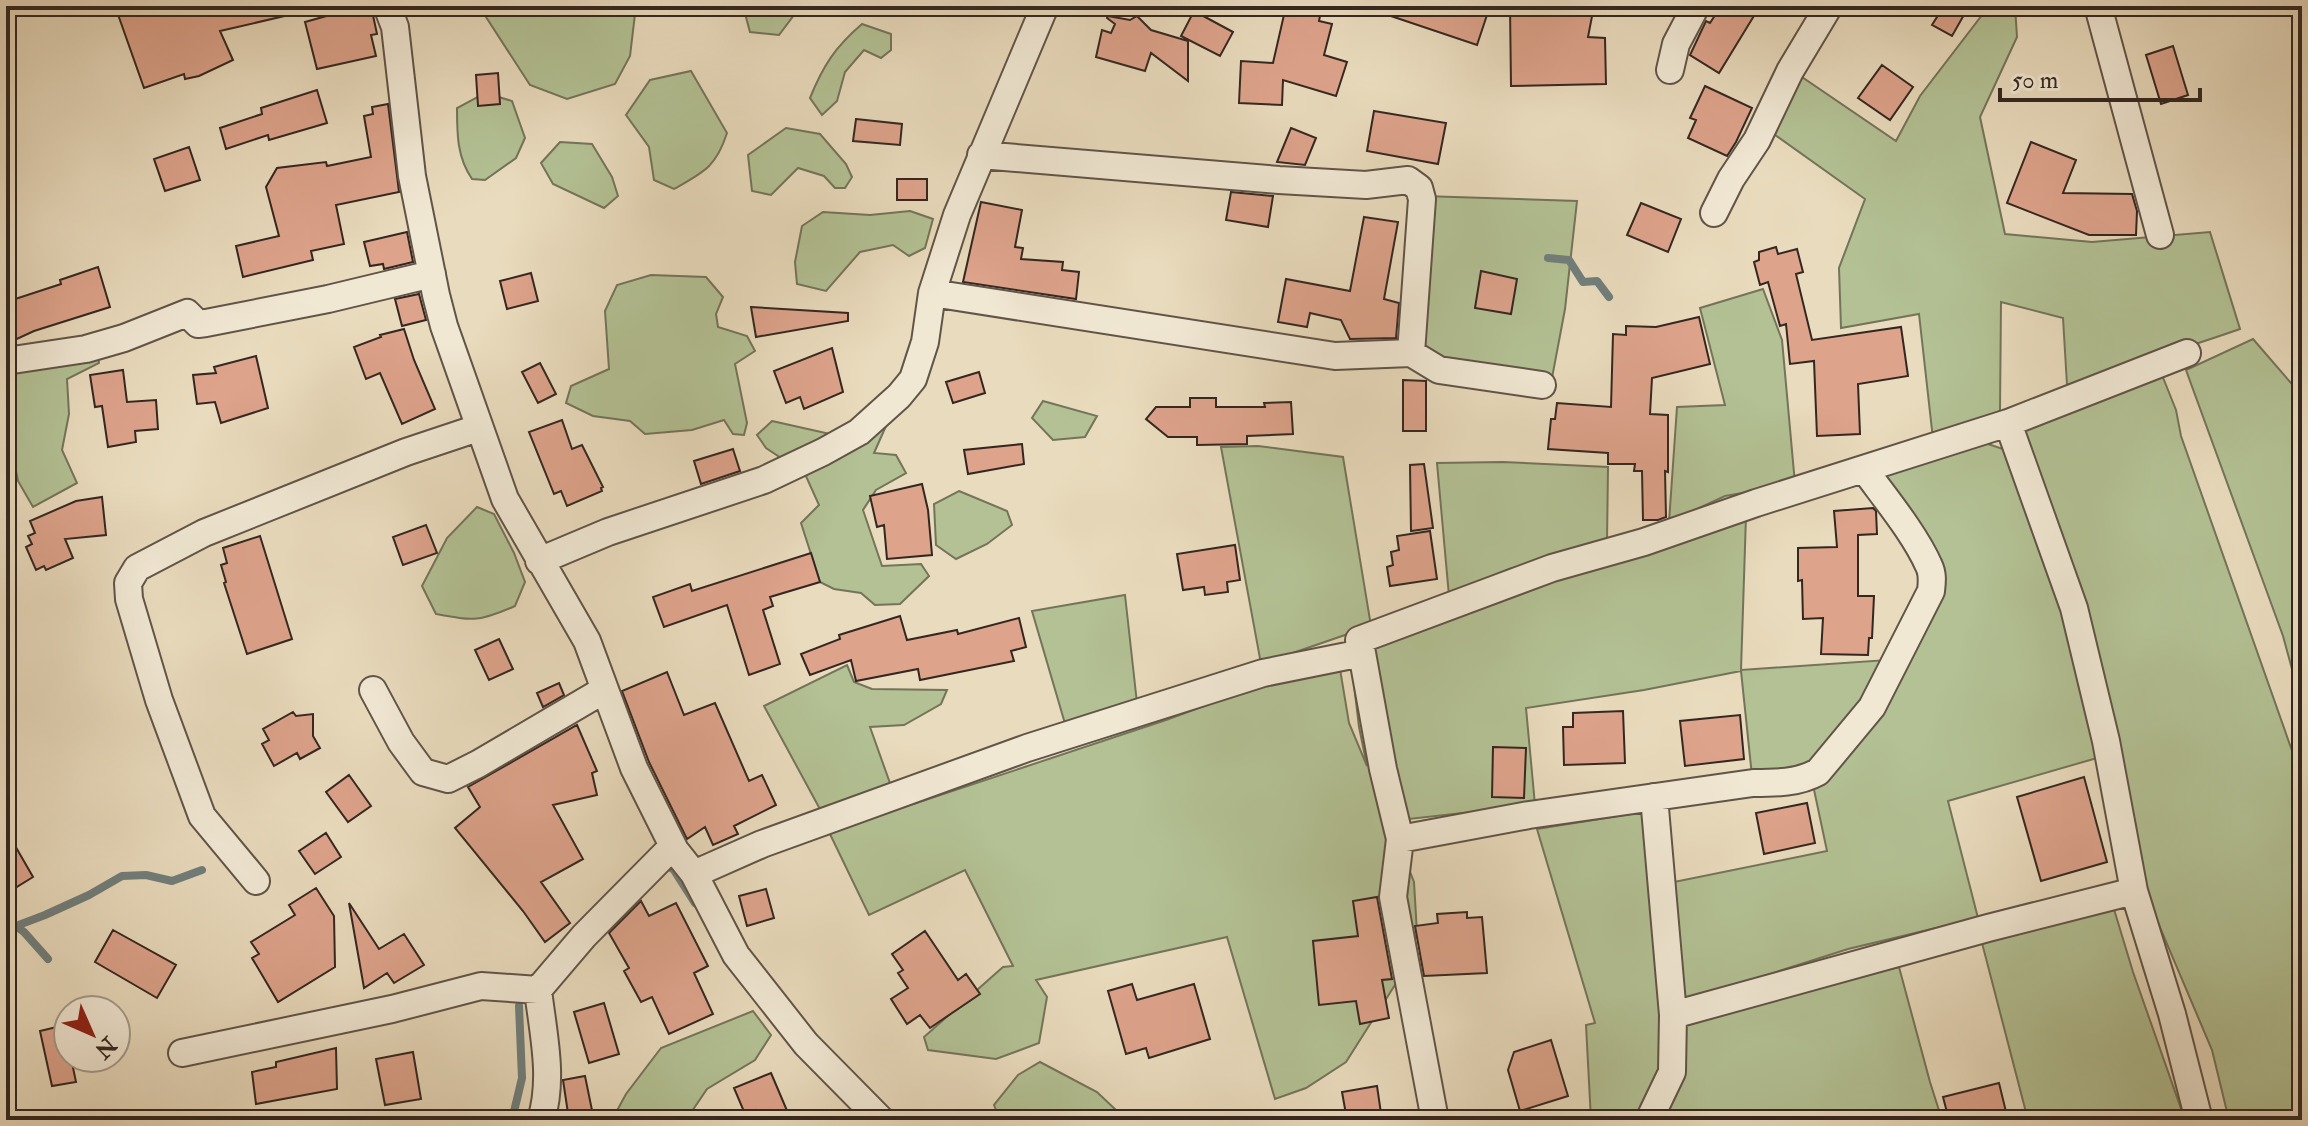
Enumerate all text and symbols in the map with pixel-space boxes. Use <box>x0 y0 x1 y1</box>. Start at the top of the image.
scale bar <box>2000 52 2200 102</box>
text: 50 m <box>2012 65 2059 96</box>
north arrow <box>52 994 132 1074</box>
text: N <box>88 1030 123 1065</box>

